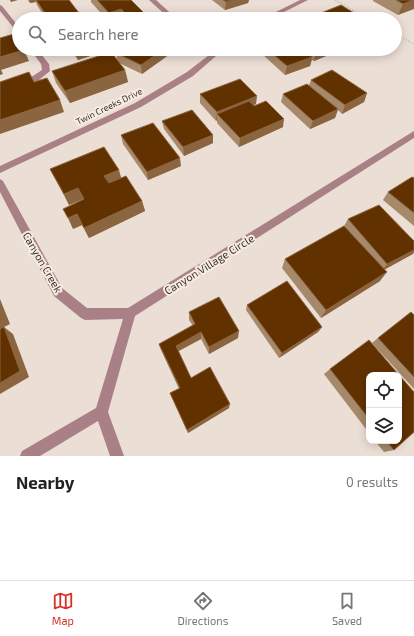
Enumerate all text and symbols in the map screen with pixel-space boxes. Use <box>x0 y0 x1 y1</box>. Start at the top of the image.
search box <box>12 12 402 56</box>
icon: search <box>26 23 48 45</box>
text: Search here <box>58 25 139 43</box>
street label: Twin Creeks Drive <box>74 85 144 127</box>
street label: Canyon Creek <box>20 230 66 295</box>
street label: Canyon Village Circle <box>162 231 256 297</box>
map controls <box>366 372 402 444</box>
button: locate <box>366 372 402 408</box>
button: layers <box>366 408 402 444</box>
text: Nearby <box>16 472 74 492</box>
text: 0 results <box>346 474 398 490</box>
tab: Map <box>52 590 74 627</box>
tab: Directions <box>178 590 228 627</box>
tab: Saved <box>332 590 362 627</box>

